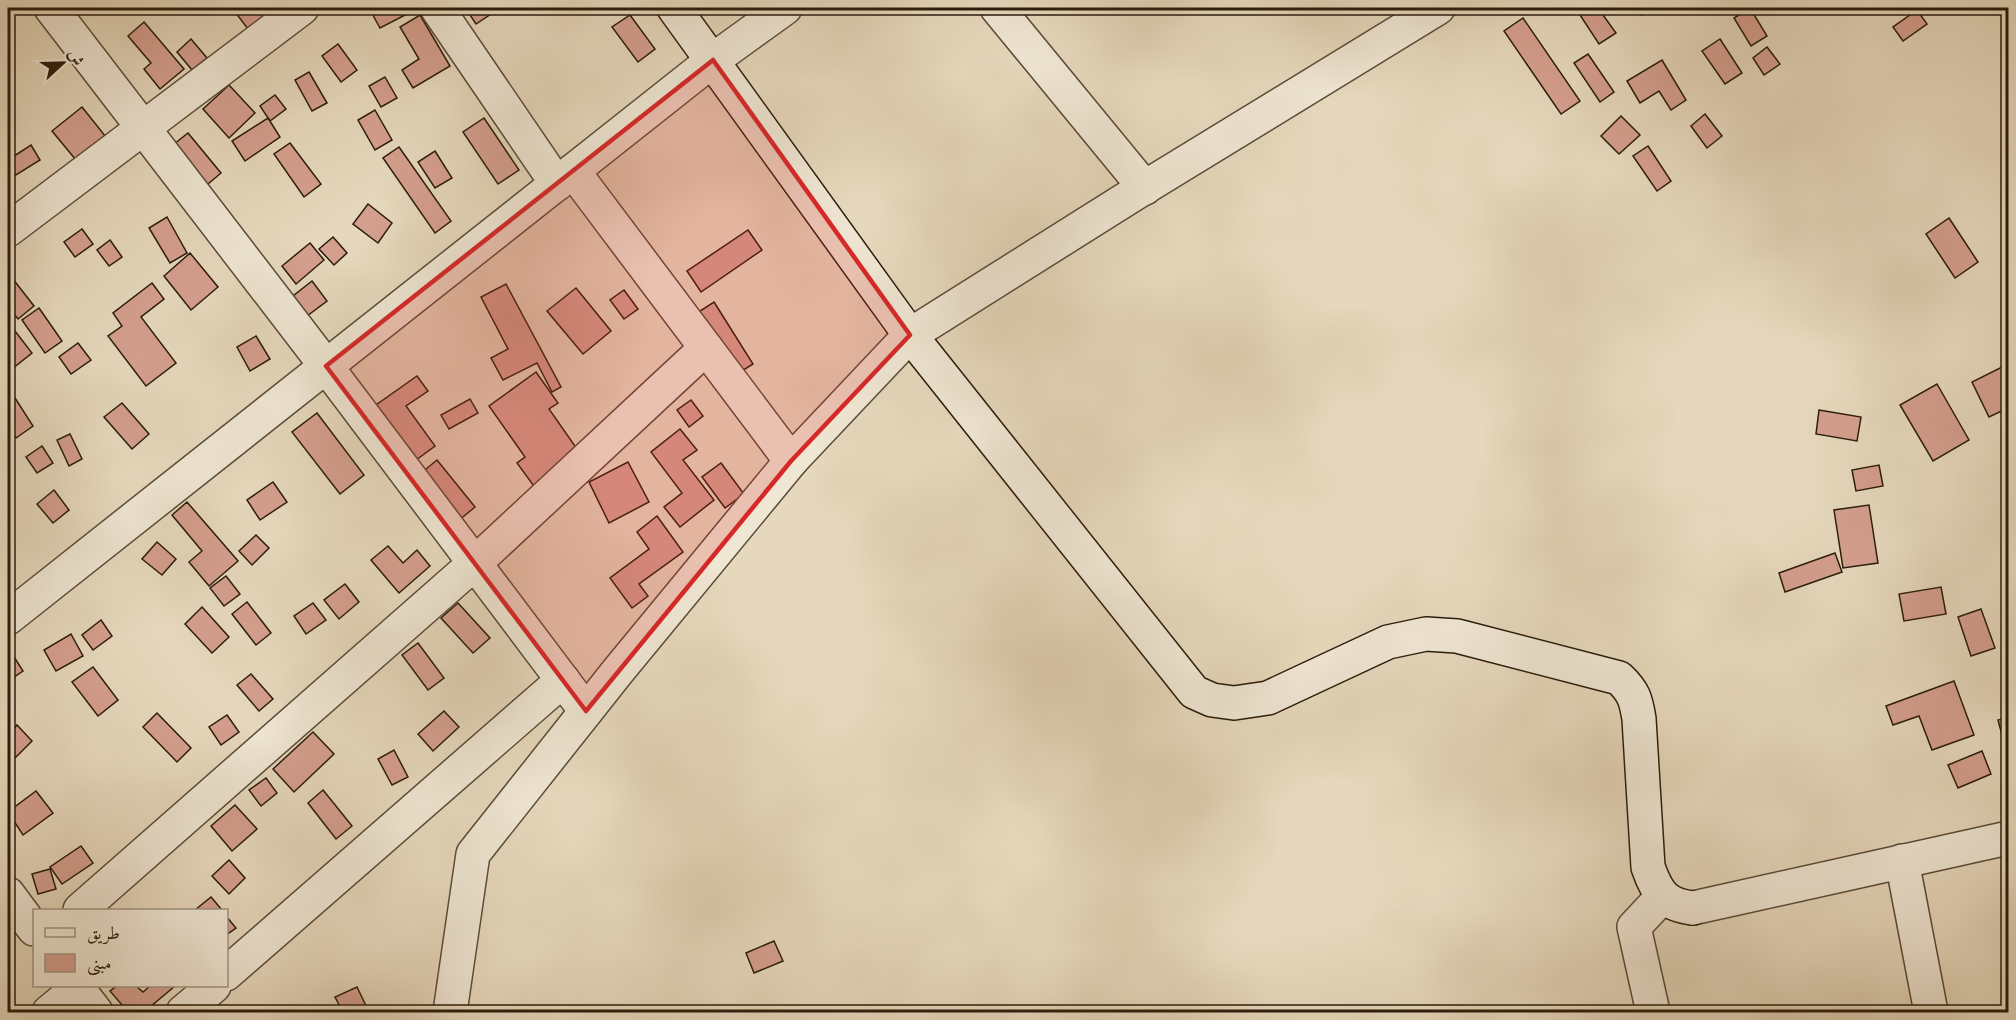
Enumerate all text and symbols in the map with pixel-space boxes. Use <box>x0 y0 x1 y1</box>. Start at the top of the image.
north arrow <box>33 33 93 93</box>
text: ش <box>64 46 89 69</box>
legend <box>33 909 228 987</box>
text: طريق <box>87 921 120 945</box>
text: مبنى <box>87 951 112 976</box>

